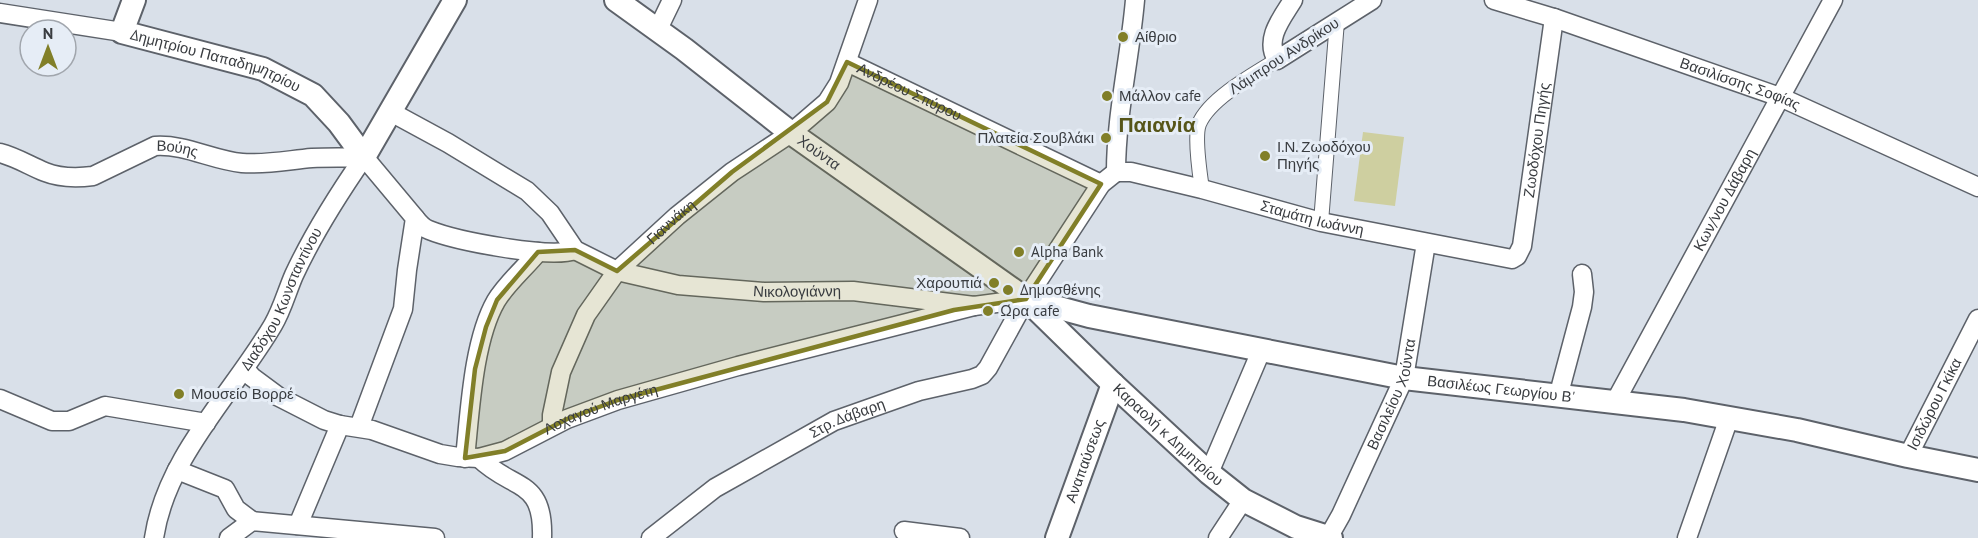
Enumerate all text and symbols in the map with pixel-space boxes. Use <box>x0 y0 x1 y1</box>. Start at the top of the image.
street label: Λάμπρου Ανδρίκου <box>1225 13 1342 98</box>
north arrow <box>18 18 78 78</box>
text: N <box>43 23 53 43</box>
street label: Δημητρίου Παπαδημητρίου <box>128 25 304 96</box>
place label: Αίθριο <box>1135 27 1177 46</box>
marker: Αίθριο <box>1116 30 1130 44</box>
street label: Βασιλίσσης Σοφίας <box>1677 53 1804 114</box>
street label: Ανδρέου Σπύρου <box>854 58 965 125</box>
street label: Ζωοδόχου Πηγής <box>1519 81 1554 199</box>
place label: Μάλλον cafe <box>1119 86 1201 105</box>
marker: Μάλλον cafe <box>1100 89 1114 103</box>
district label: Παιανία <box>1118 111 1196 138</box>
place label: Πλατεία Σουβλάκι <box>977 128 1094 147</box>
street label: Χούντα <box>794 131 845 174</box>
marker: Πλατεία Σουβλάκι <box>1099 131 1113 145</box>
street label: Βούης <box>156 136 201 161</box>
place label: Ι.Ν. Ζωοδόχου Πηγής <box>1277 137 1371 173</box>
street label: Κων/νου Δάβαρη <box>1689 145 1760 254</box>
marker: Ι.Ν. Ζωοδόχου Πηγής <box>1258 149 1272 163</box>
street label: Γιαννάκη <box>642 195 699 248</box>
street label: Σταμάτη Ιωάννη <box>1258 196 1366 239</box>
street label: Διαδόχου Κωνσταντίνου <box>236 224 326 374</box>
place label: Alpha Bank <box>1031 242 1104 261</box>
marker: Alpha Bank <box>1012 245 1026 259</box>
place label: Χαρουπιά <box>916 273 982 292</box>
marker: Χαρουπιά <box>987 276 1001 290</box>
place label: Δημοσθένης <box>1020 280 1101 299</box>
street label: Νικολογιάννη <box>752 281 841 301</box>
marker: Δημοσθένης <box>1001 283 1015 297</box>
place label: Ώρα cafe <box>1000 301 1060 320</box>
marker: Ώρα cafe <box>981 304 995 318</box>
street label: Βασιλείου Χούντα <box>1362 337 1419 453</box>
street label: Ισιδώρου Γκίκα <box>1902 355 1966 453</box>
street label: Βασιλέως Γεωργίου Β' <box>1426 371 1576 406</box>
street label: Λοχαγού Μαργέτη <box>540 379 660 439</box>
street label: Καραολή κ Δημητρίου <box>1109 379 1227 490</box>
place label: Μουσείο Βορρέ <box>191 384 294 403</box>
marker: Μουσείο Βορρέ <box>172 387 186 401</box>
street label: Στρ. Δάβαρη <box>806 394 887 442</box>
street label: Αναπαύσεως <box>1061 416 1108 505</box>

